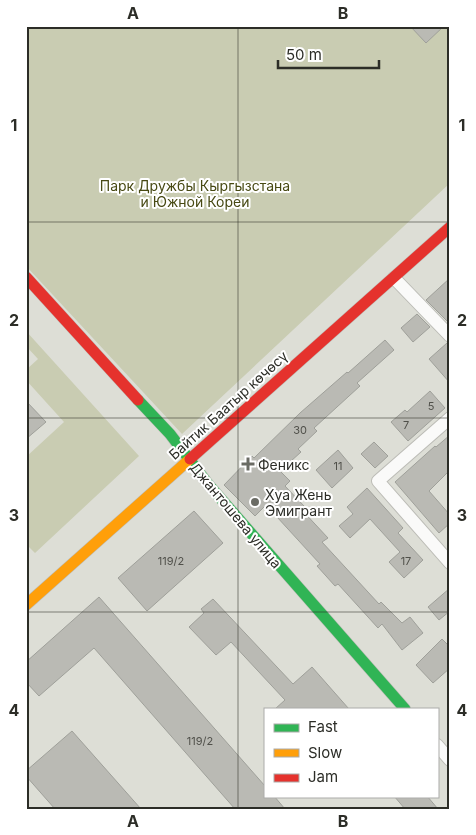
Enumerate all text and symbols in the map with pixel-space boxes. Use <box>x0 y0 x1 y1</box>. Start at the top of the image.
text: A <box>127 3 139 23</box>
text: B <box>338 3 348 23</box>
scale bar <box>278 38 380 70</box>
text: 50 m <box>286 45 322 64</box>
text: 1 <box>11 115 17 135</box>
text: 1 <box>459 115 465 135</box>
park label: Парк Дружбы Кыргызстана и Южной Кореи <box>100 177 290 210</box>
text: 2 <box>9 310 19 330</box>
text: 2 <box>457 310 467 330</box>
street label: Байтик Баатыр көчөсү <box>165 347 291 463</box>
house number: 5 <box>428 399 435 413</box>
house number: 7 <box>403 418 409 432</box>
house number: 30 <box>293 423 307 437</box>
place label: Феникс <box>258 456 310 473</box>
marker: Феникс <box>242 458 254 470</box>
street label: Джантошева улица <box>187 459 285 571</box>
house number: 11 <box>334 459 342 473</box>
place label: Хуа Жень Эмигрант <box>265 486 332 519</box>
marker: Хуа Жень Эмигрант <box>249 496 261 508</box>
text: 3 <box>9 505 19 525</box>
text: 3 <box>457 505 467 525</box>
house number: 119/2 <box>158 554 184 568</box>
house number: 17 <box>401 554 411 568</box>
text: 4 <box>9 700 20 720</box>
text: 4 <box>457 700 468 720</box>
legend <box>264 708 438 798</box>
text: Fast <box>308 717 338 736</box>
house number: 119/2 <box>187 734 213 748</box>
text: Slow <box>308 743 342 762</box>
text: Jam <box>308 767 338 786</box>
text: A <box>127 811 139 831</box>
text: B <box>338 811 348 831</box>

